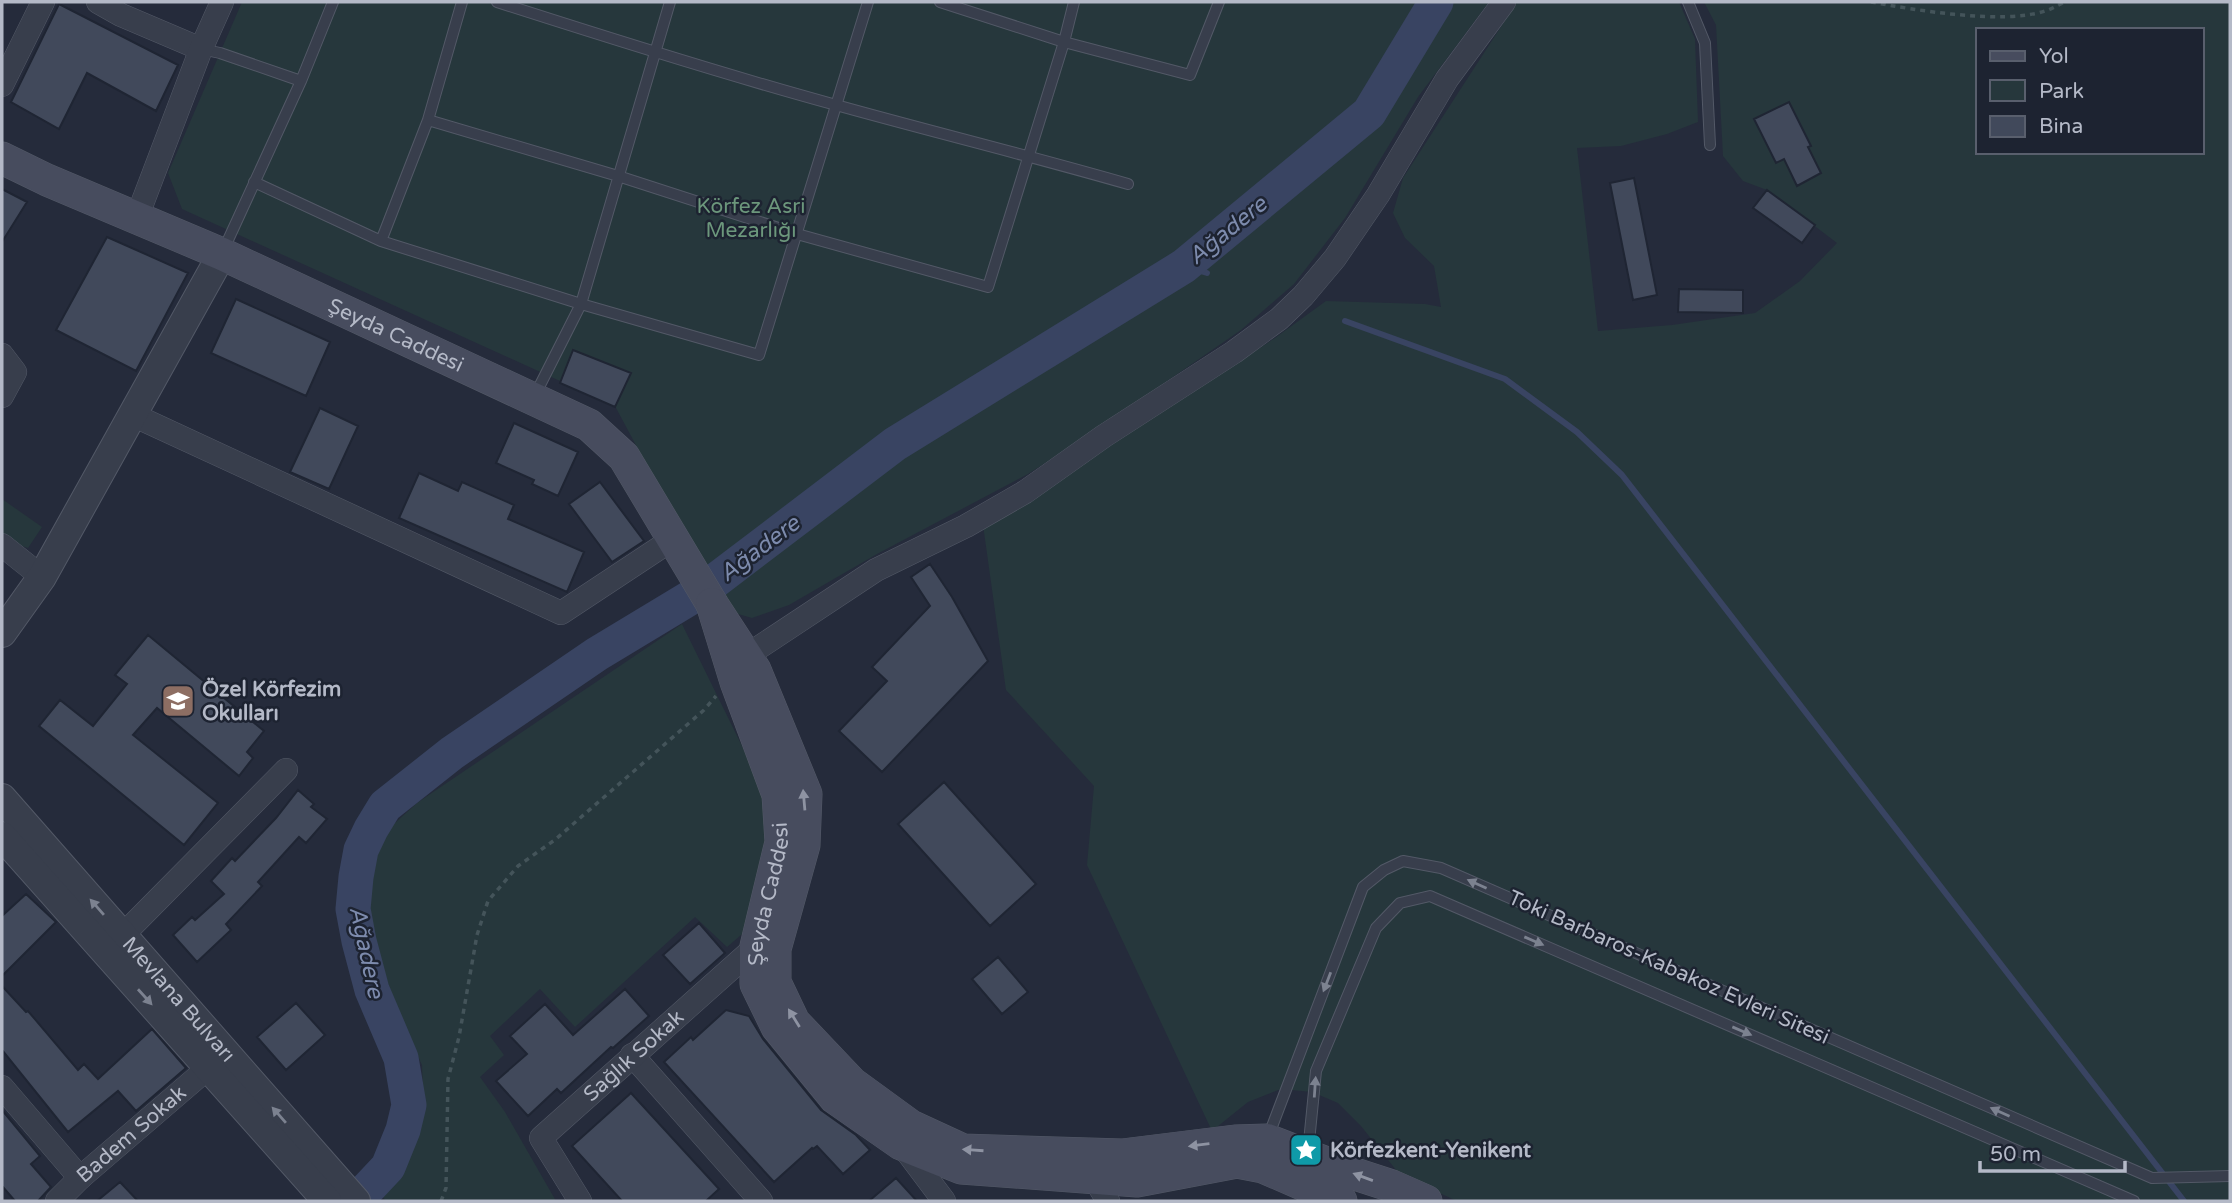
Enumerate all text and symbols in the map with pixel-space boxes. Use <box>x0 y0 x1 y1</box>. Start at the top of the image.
legend <box>1976 28 2204 154</box>
text: Yol <box>2039 44 2069 69</box>
text: Park <box>2039 79 2084 104</box>
text: Bina <box>2039 114 2083 139</box>
water label: Ağadere <box>1183 189 1274 271</box>
park label: Körfez Asri Mezarlığı <box>696 194 806 243</box>
street label: Şeyda Caddesi <box>324 293 467 378</box>
water label: Ağadere <box>714 508 807 588</box>
place label: Özel Körfezim Okulları <box>202 677 341 726</box>
school or university icon: Özel Körfezim Okulları <box>159 682 197 720</box>
one-way arrow <box>798 788 809 810</box>
street label: Şeyda Caddesi <box>744 821 795 966</box>
one-way arrow <box>1467 878 1487 890</box>
street label: Toki Barbaros-Kabakoz Evleri Sitesi <box>1504 885 1833 1050</box>
one-way arrow <box>89 898 105 916</box>
water label: Ağadere <box>343 904 390 1003</box>
street label: Mevlana Bulvarı <box>117 932 240 1068</box>
one-way arrow <box>1523 936 1544 947</box>
one-way arrow <box>1321 972 1332 993</box>
one-way arrow <box>137 988 152 1005</box>
street label: Sağlık Sokak <box>579 1005 689 1107</box>
one-way arrow <box>787 1008 800 1028</box>
one-way arrow <box>1732 1026 1753 1037</box>
one-way arrow <box>1310 1076 1321 1098</box>
street label: Badem Sokak <box>72 1080 191 1188</box>
one-way arrow <box>1989 1106 2010 1117</box>
one-way arrow <box>272 1107 287 1124</box>
scale bar <box>1980 1130 2125 1174</box>
place icon: Körfezkent-Yenikent <box>1287 1131 1325 1169</box>
place label: Körfezkent-Yenikent <box>1330 1138 1531 1163</box>
one-way arrow <box>1188 1140 1210 1151</box>
text: 50 m <box>1990 1142 2041 1167</box>
one-way arrow <box>962 1144 984 1155</box>
one-way arrow <box>1352 1171 1373 1182</box>

